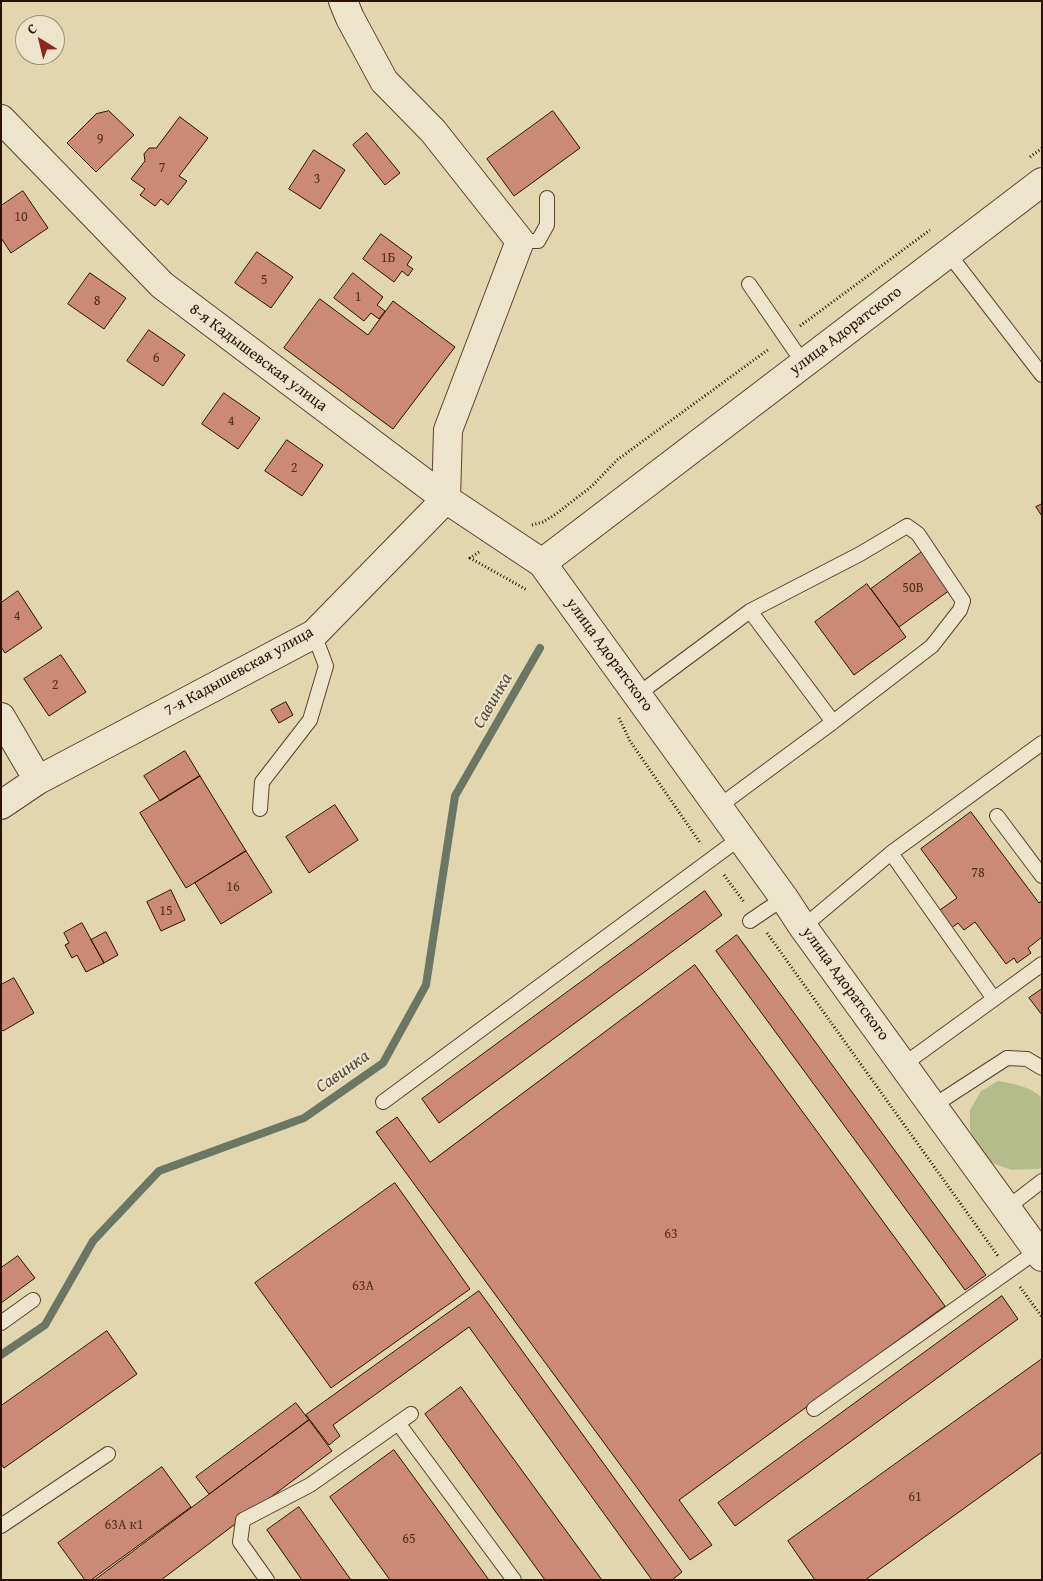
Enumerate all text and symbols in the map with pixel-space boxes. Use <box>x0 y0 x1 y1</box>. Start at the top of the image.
north arrow <box>15 15 65 65</box>
text: С <box>23 18 41 39</box>
house number: 9 <box>97 131 103 147</box>
house number: 7 <box>159 160 165 176</box>
house number: 3 <box>314 171 320 187</box>
house number: 10 <box>14 209 28 225</box>
house number: 1Б <box>381 250 395 266</box>
house number: 5 <box>261 272 267 288</box>
street label: улица Адоратского <box>786 282 906 380</box>
house number: 1 <box>355 289 361 305</box>
house number: 8 <box>94 293 100 309</box>
street label: 8-я Кадышевская улица <box>185 300 331 416</box>
house number: 6 <box>153 350 159 366</box>
house number: 4 <box>228 413 234 429</box>
house number: 2 <box>291 460 297 476</box>
house number: 50В <box>902 580 924 596</box>
street label: улица Адоратского <box>561 594 657 716</box>
house number: 4 <box>14 608 20 624</box>
street label: 7-я Кадышевская улица <box>161 623 317 721</box>
water label: Савинка <box>469 669 517 733</box>
house number: 2 <box>52 677 58 693</box>
house number: 78 <box>971 865 985 881</box>
house number: 16 <box>226 879 240 895</box>
house number: 15 <box>159 903 173 919</box>
street label: улица Адоратского <box>797 923 893 1045</box>
water label: Савинка <box>312 1046 374 1098</box>
house number: 63 <box>664 1226 678 1242</box>
house number: 63А <box>352 1278 374 1294</box>
house number: 61 <box>908 1489 922 1505</box>
house number: 63А к1 <box>104 1517 144 1533</box>
house number: 65 <box>402 1531 416 1547</box>

